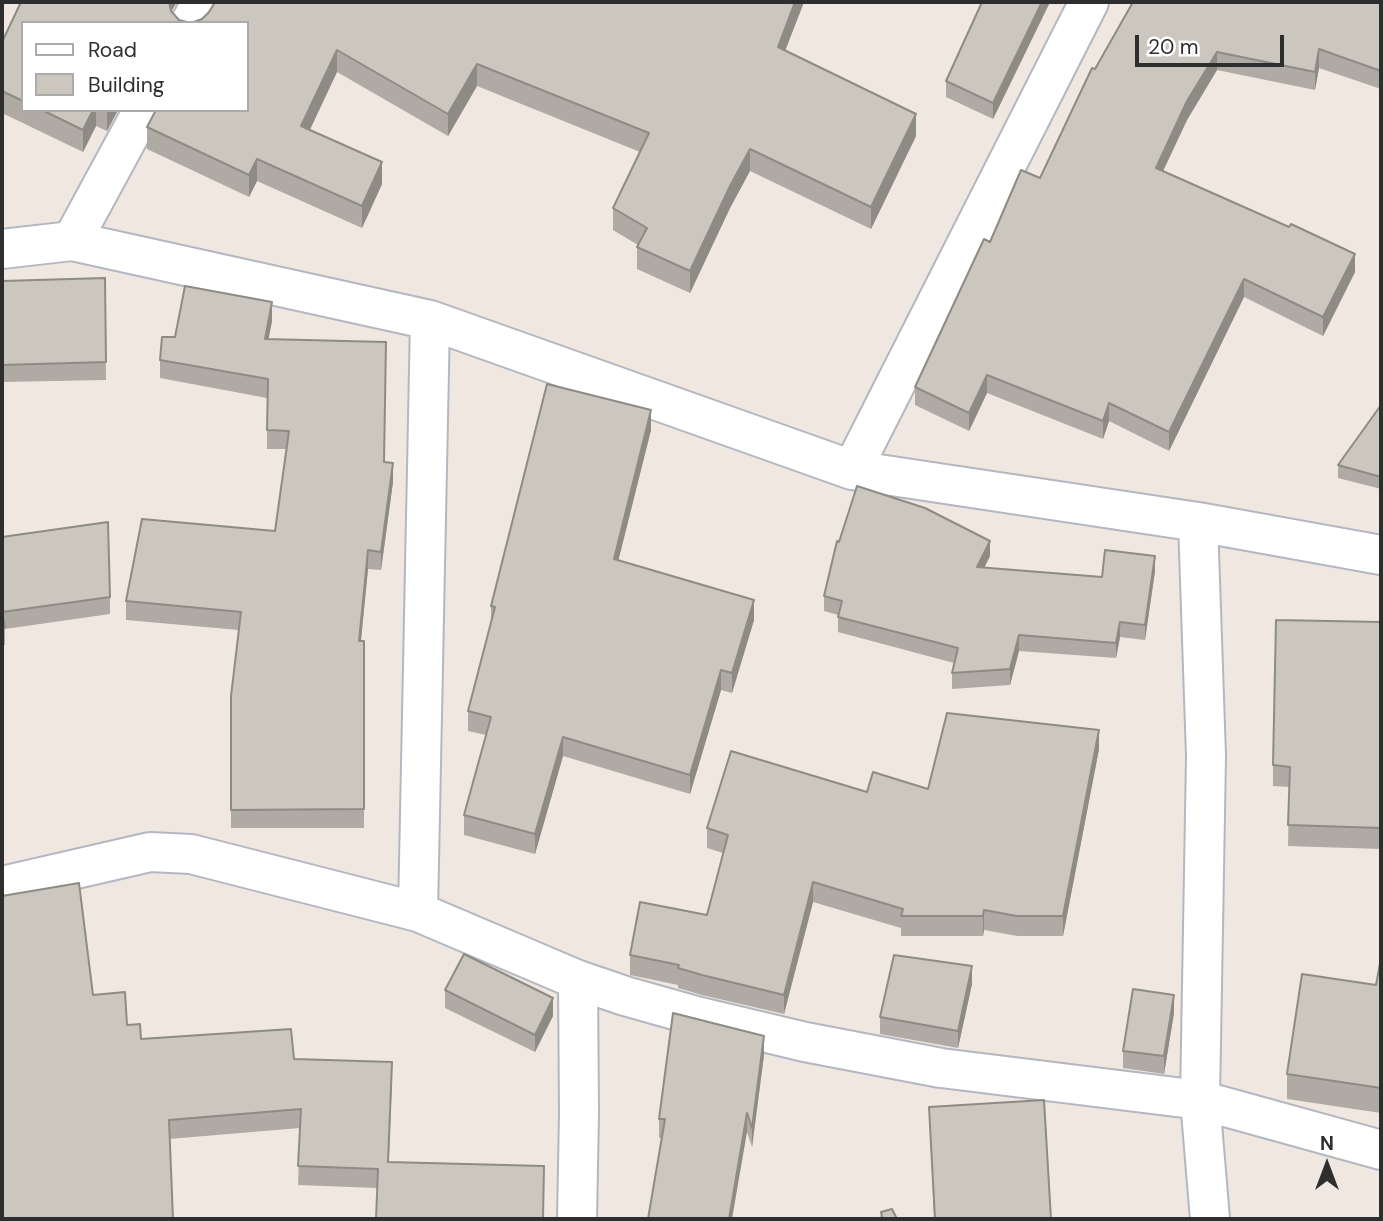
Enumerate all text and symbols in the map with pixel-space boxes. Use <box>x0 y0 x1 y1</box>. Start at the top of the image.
legend <box>21 21 248 112</box>
scale bar <box>1138 21 1287 65</box>
text: 20 m <box>1148 33 1199 61</box>
text: Road <box>88 36 137 64</box>
text: Building <box>88 71 164 99</box>
north arrow <box>1292 1130 1362 1200</box>
text: N <box>1320 1131 1334 1156</box>

